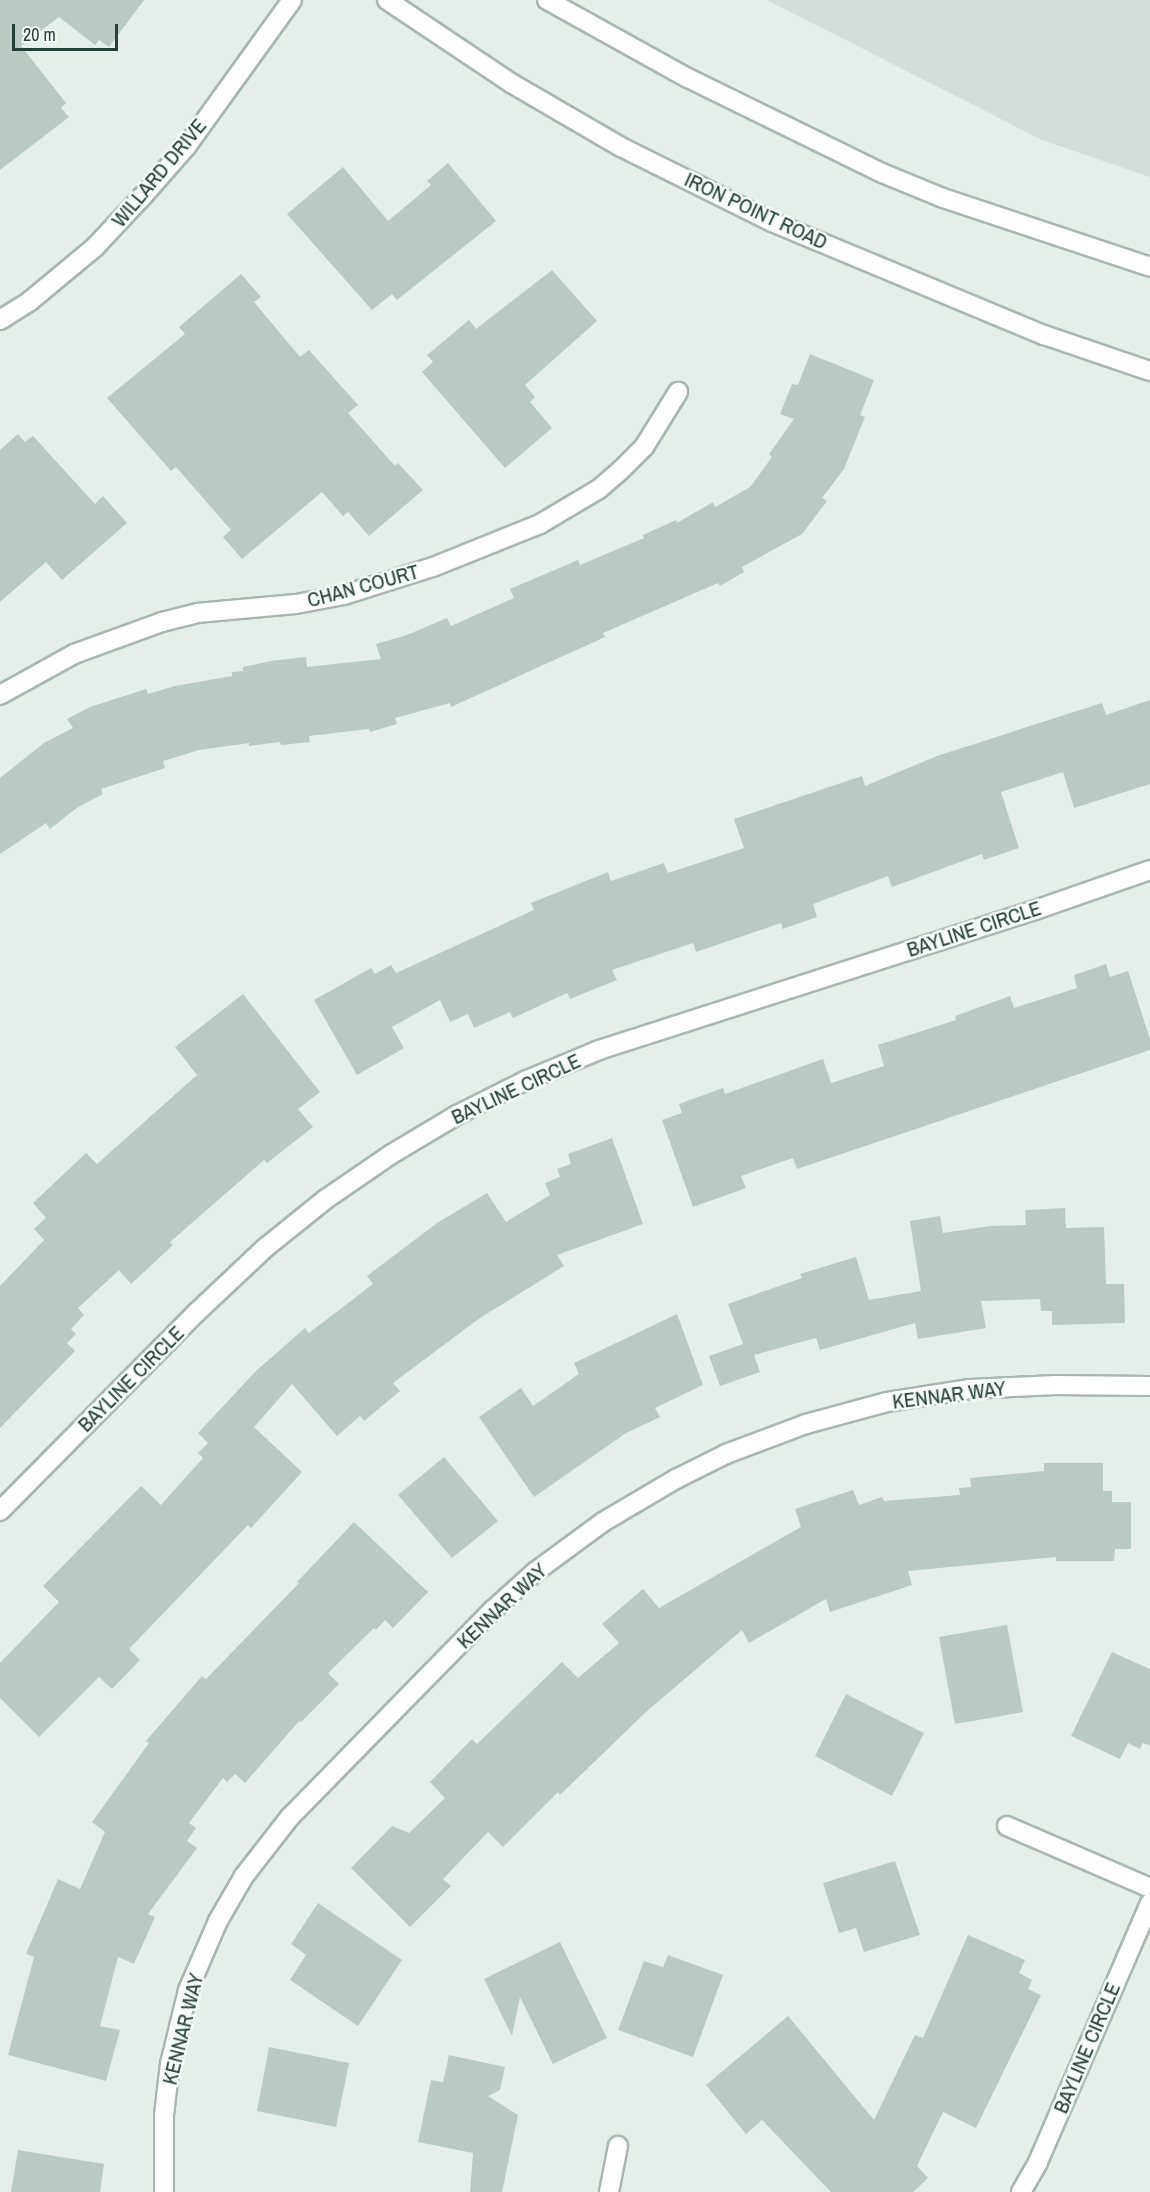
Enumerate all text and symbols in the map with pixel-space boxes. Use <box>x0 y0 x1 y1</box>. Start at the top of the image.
scale bar <box>15 12 122 50</box>
text: 20 m <box>23 22 56 47</box>
street label: WILLARD DRIVE <box>106 114 212 232</box>
street label: IRON POINT ROAD <box>680 167 832 255</box>
street label: CHAN COURT <box>304 559 422 613</box>
street label: BAYLINE CIRCLE <box>904 895 1044 963</box>
street label: BAYLINE CIRCLE <box>447 1048 585 1130</box>
street label: BAYLINE CIRCLE <box>73 1321 189 1437</box>
street label: KENNAR WAY <box>891 1376 1007 1414</box>
street label: KENNAR WAY <box>452 1558 552 1654</box>
street label: KENNAR WAY <box>157 1971 209 2087</box>
street label: BAYLINE CIRCLE <box>1048 1979 1126 2117</box>

